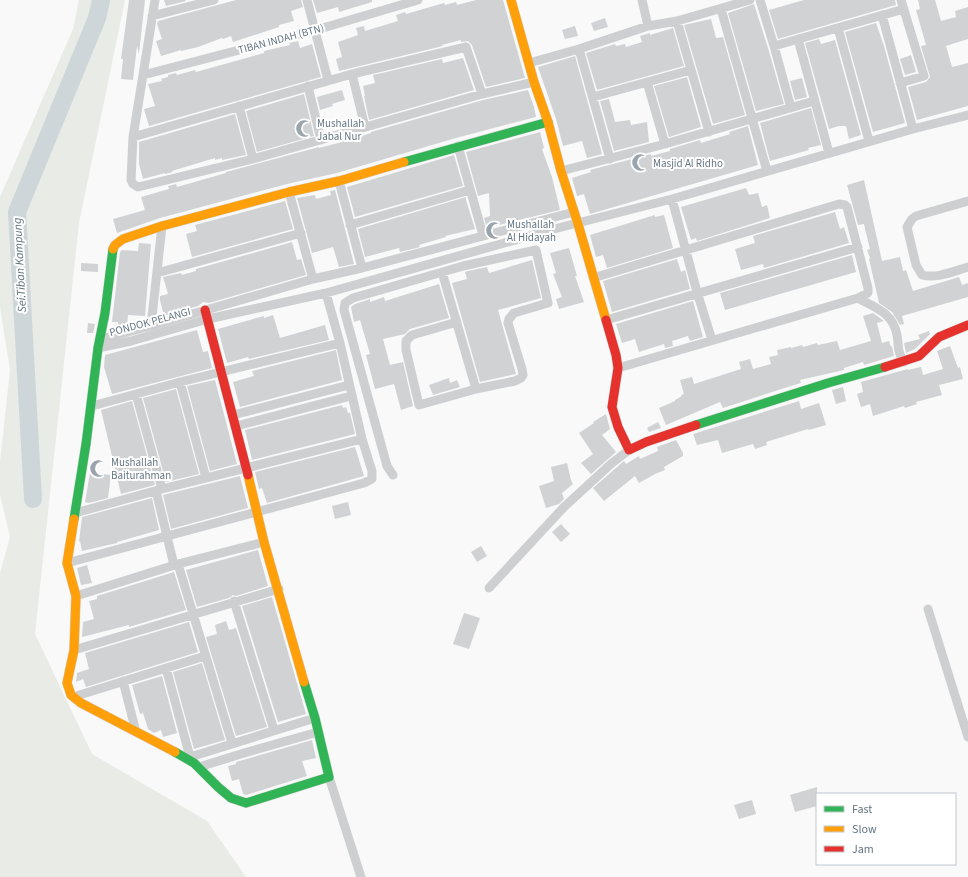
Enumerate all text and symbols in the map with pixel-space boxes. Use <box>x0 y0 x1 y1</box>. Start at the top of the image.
street label: TIBAN INDAH (BTN) <box>236 20 326 58</box>
place label: Mushallah Jabal Nur <box>317 116 364 144</box>
mosque icon: Mushallah Jabal Nur <box>294 119 314 139</box>
mosque icon: Masjid Al Ridho <box>630 153 650 173</box>
place label: Masjid Al Ridho <box>653 156 723 171</box>
water label: Sei.Tiban Kampung <box>9 217 31 313</box>
place label: Mushallah Al Hidayah <box>507 217 556 245</box>
mosque icon: Mushallah Al Hidayah <box>484 220 504 240</box>
street label: PONDOK PELANGI <box>108 304 192 340</box>
place label: Mushallah Baiturahman <box>111 455 171 483</box>
mosque icon: Mushallah Baiturahman <box>88 458 108 478</box>
legend <box>816 793 956 865</box>
text: Fast <box>852 801 872 818</box>
text: Slow <box>852 821 877 838</box>
text: Jam <box>852 841 874 858</box>

